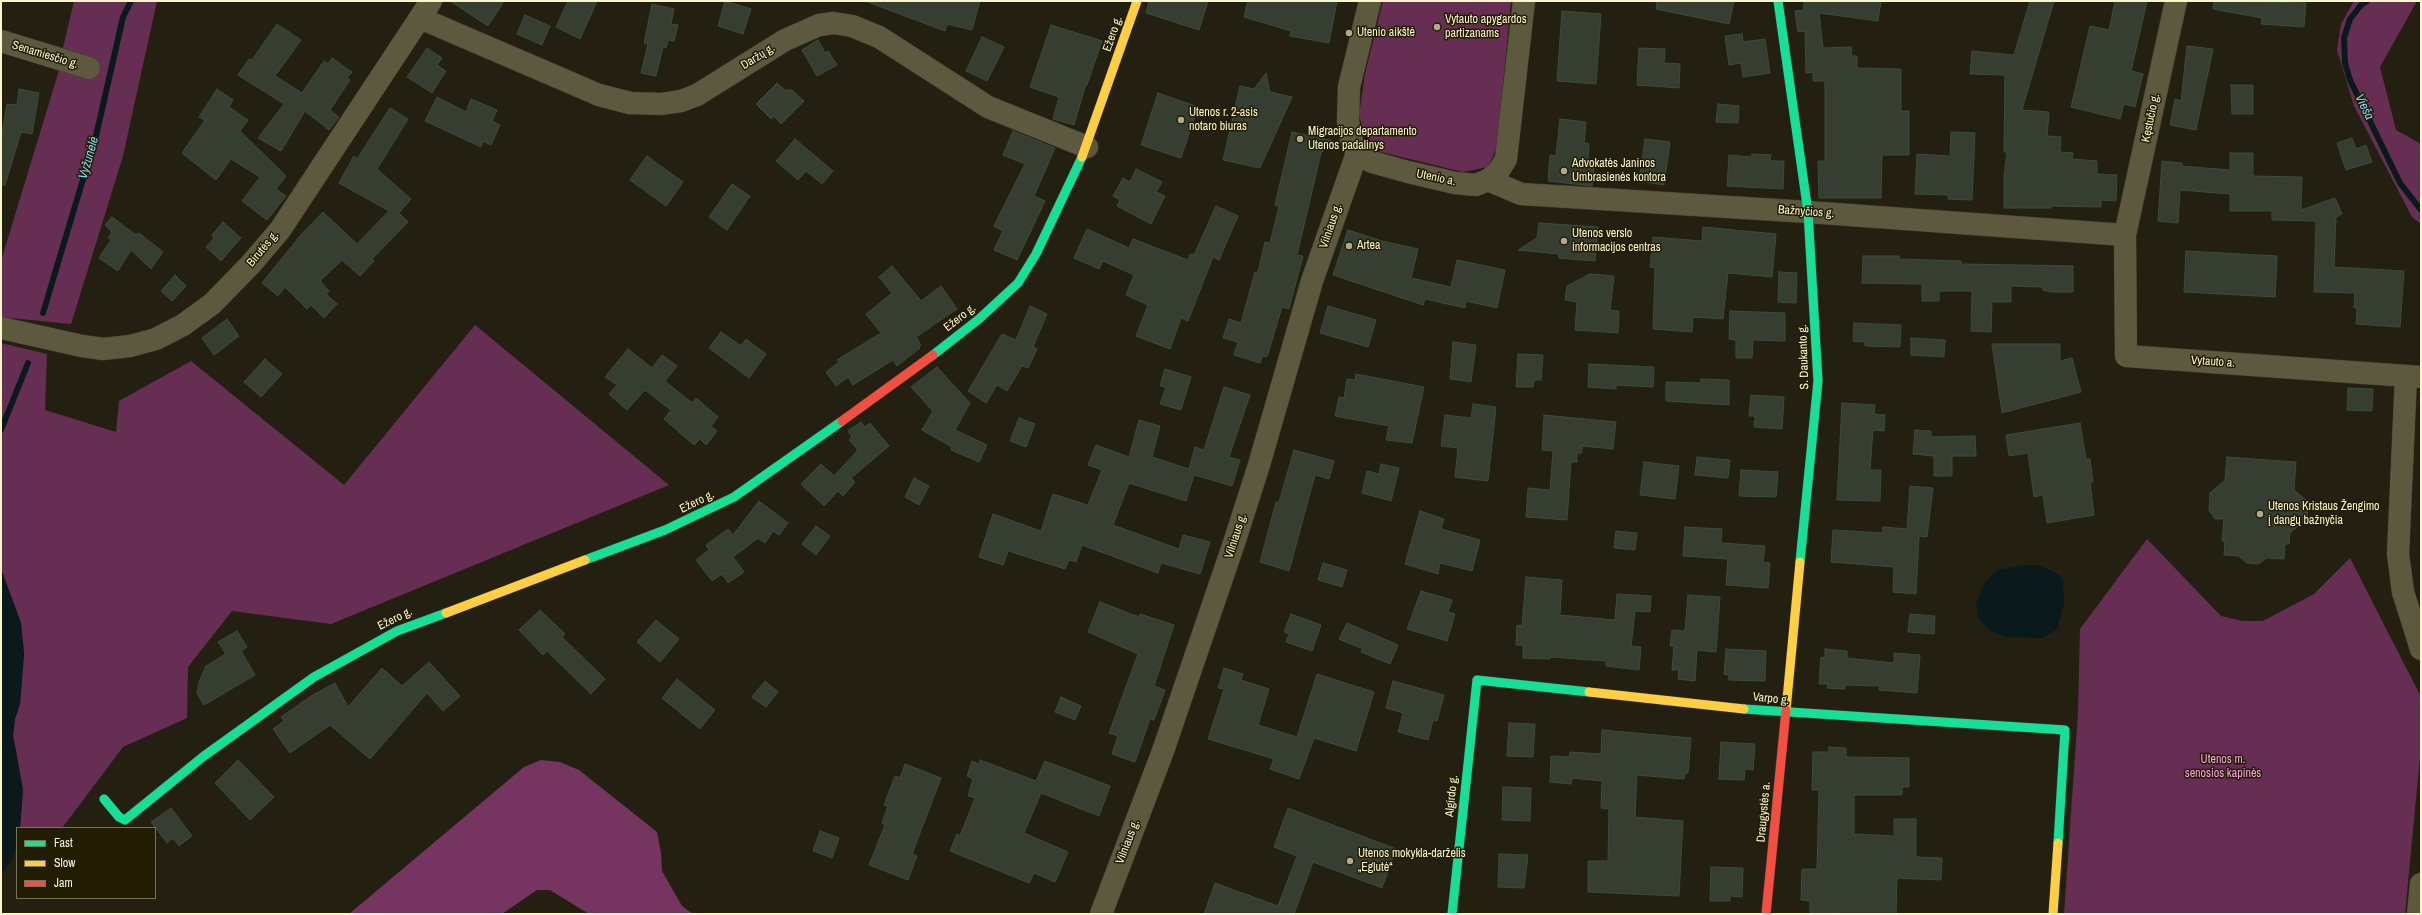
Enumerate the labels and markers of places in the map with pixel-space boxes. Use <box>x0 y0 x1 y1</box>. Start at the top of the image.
place label: Vytauto apygardos partizanams <box>1445 13 1527 41</box>
marker: Vytauto apygardos partizanams <box>1432 22 1442 32</box>
place label: Utenio aikštė <box>1357 26 1415 40</box>
marker: Utenio aikštė <box>1344 28 1354 38</box>
place label: Utenos r. 2-asis notaro biuras <box>1189 106 1258 134</box>
marker: Utenos r. 2-asis notaro biuras <box>1176 115 1186 125</box>
place label: Migracijos departamento Utenos padalinys <box>1308 125 1417 153</box>
marker: Migracijos departamento Utenos padalinys <box>1295 134 1305 144</box>
place label: Advokatės Janinos Umbrasienės kontora <box>1572 157 1666 185</box>
marker: Advokatės Janinos Umbrasienės kontora <box>1559 166 1569 176</box>
place label: Utenos verslo informacijos centras <box>1572 227 1661 255</box>
marker: Utenos verslo informacijos centras <box>1559 236 1569 246</box>
place label: Artea <box>1357 239 1381 253</box>
marker: Artea <box>1344 241 1354 251</box>
place label: Utenos Kristaus Žengimo į dangų bažnyčia <box>2268 500 2380 528</box>
marker: Utenos Kristaus Žengimo į dangų bažnyčia <box>2255 509 2265 519</box>
place label: Utenos mokykla-darželis „Eglutė“ <box>1358 847 1466 875</box>
marker: Utenos mokykla-darželis „Eglutė“ <box>1345 856 1355 866</box>

